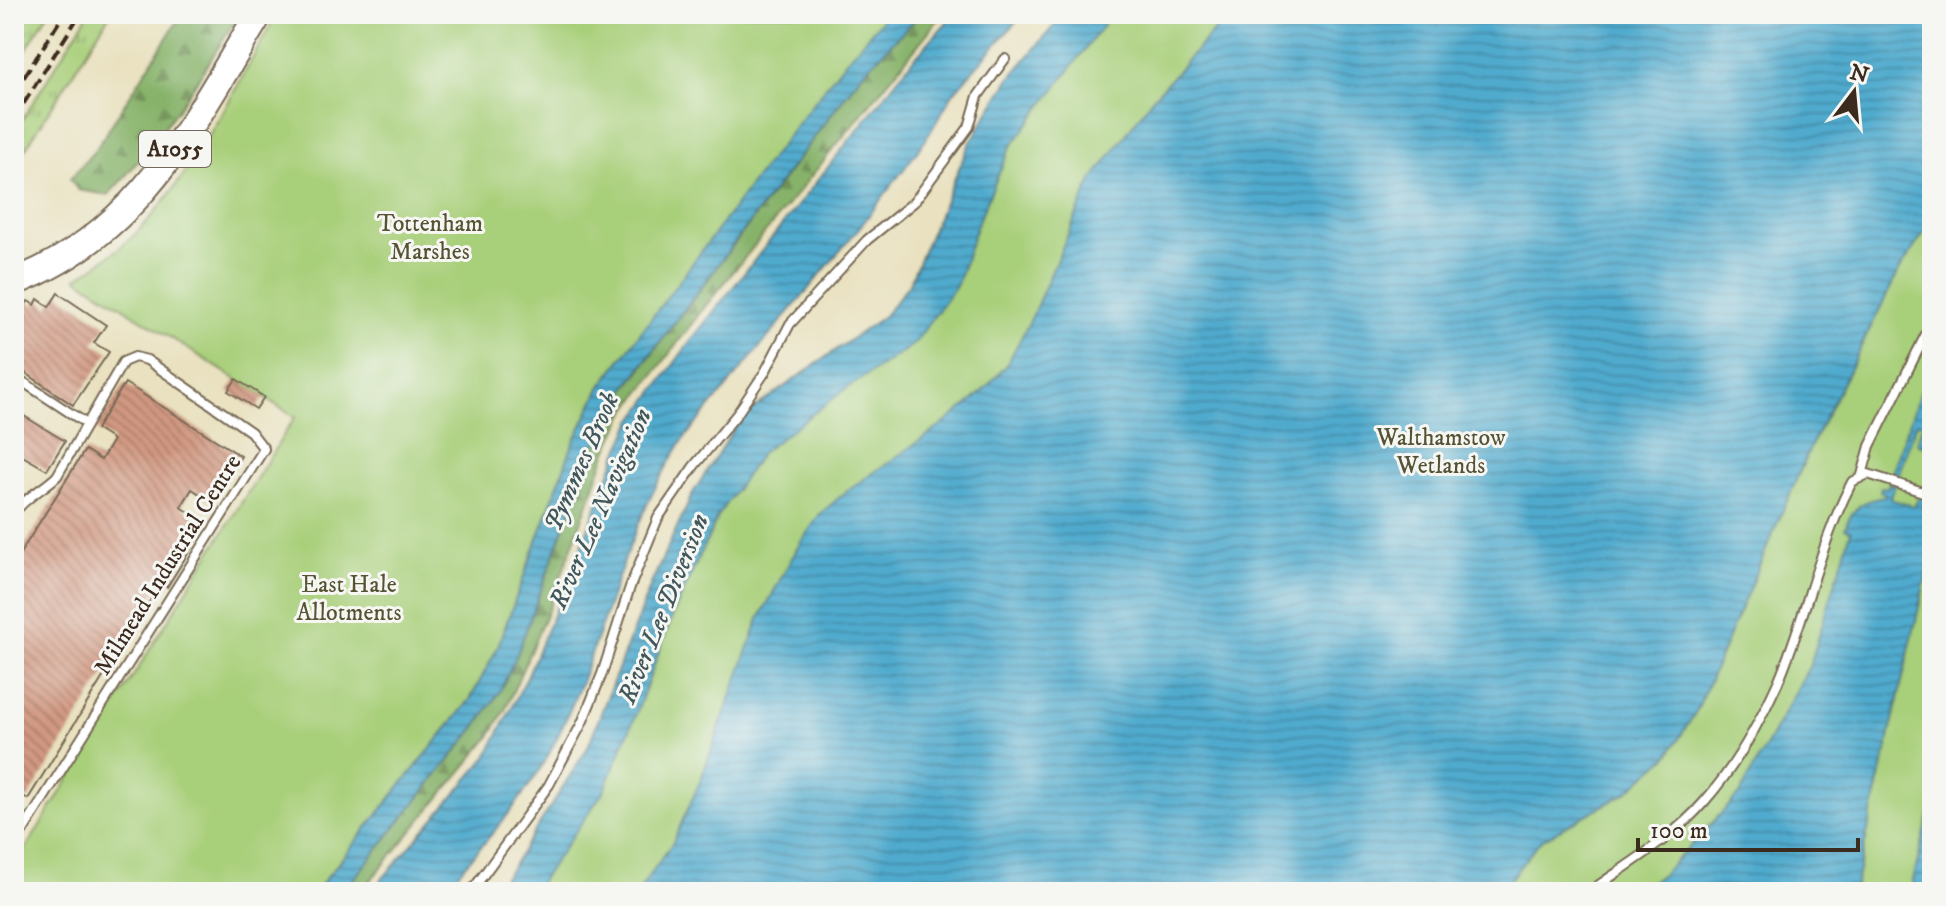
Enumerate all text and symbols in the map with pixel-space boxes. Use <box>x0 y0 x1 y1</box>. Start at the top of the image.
north arrow <box>1814 52 1894 132</box>
text: N <box>1847 59 1872 90</box>
road number: A1055 <box>139 131 211 167</box>
park label: Tottenham Marshes <box>377 209 483 267</box>
water label: Pymmes Brook <box>537 387 627 536</box>
water label: River Lee Navigation <box>542 404 660 615</box>
park label: Walthamstow Wetlands <box>1375 423 1506 481</box>
street label: Milmead Industrial Centre <box>88 449 248 681</box>
water label: River Lee Diversion <box>611 509 717 710</box>
park label: East Hale Allotments <box>297 570 401 628</box>
scale bar <box>1638 802 1858 852</box>
text: 100 m <box>1650 816 1708 846</box>

